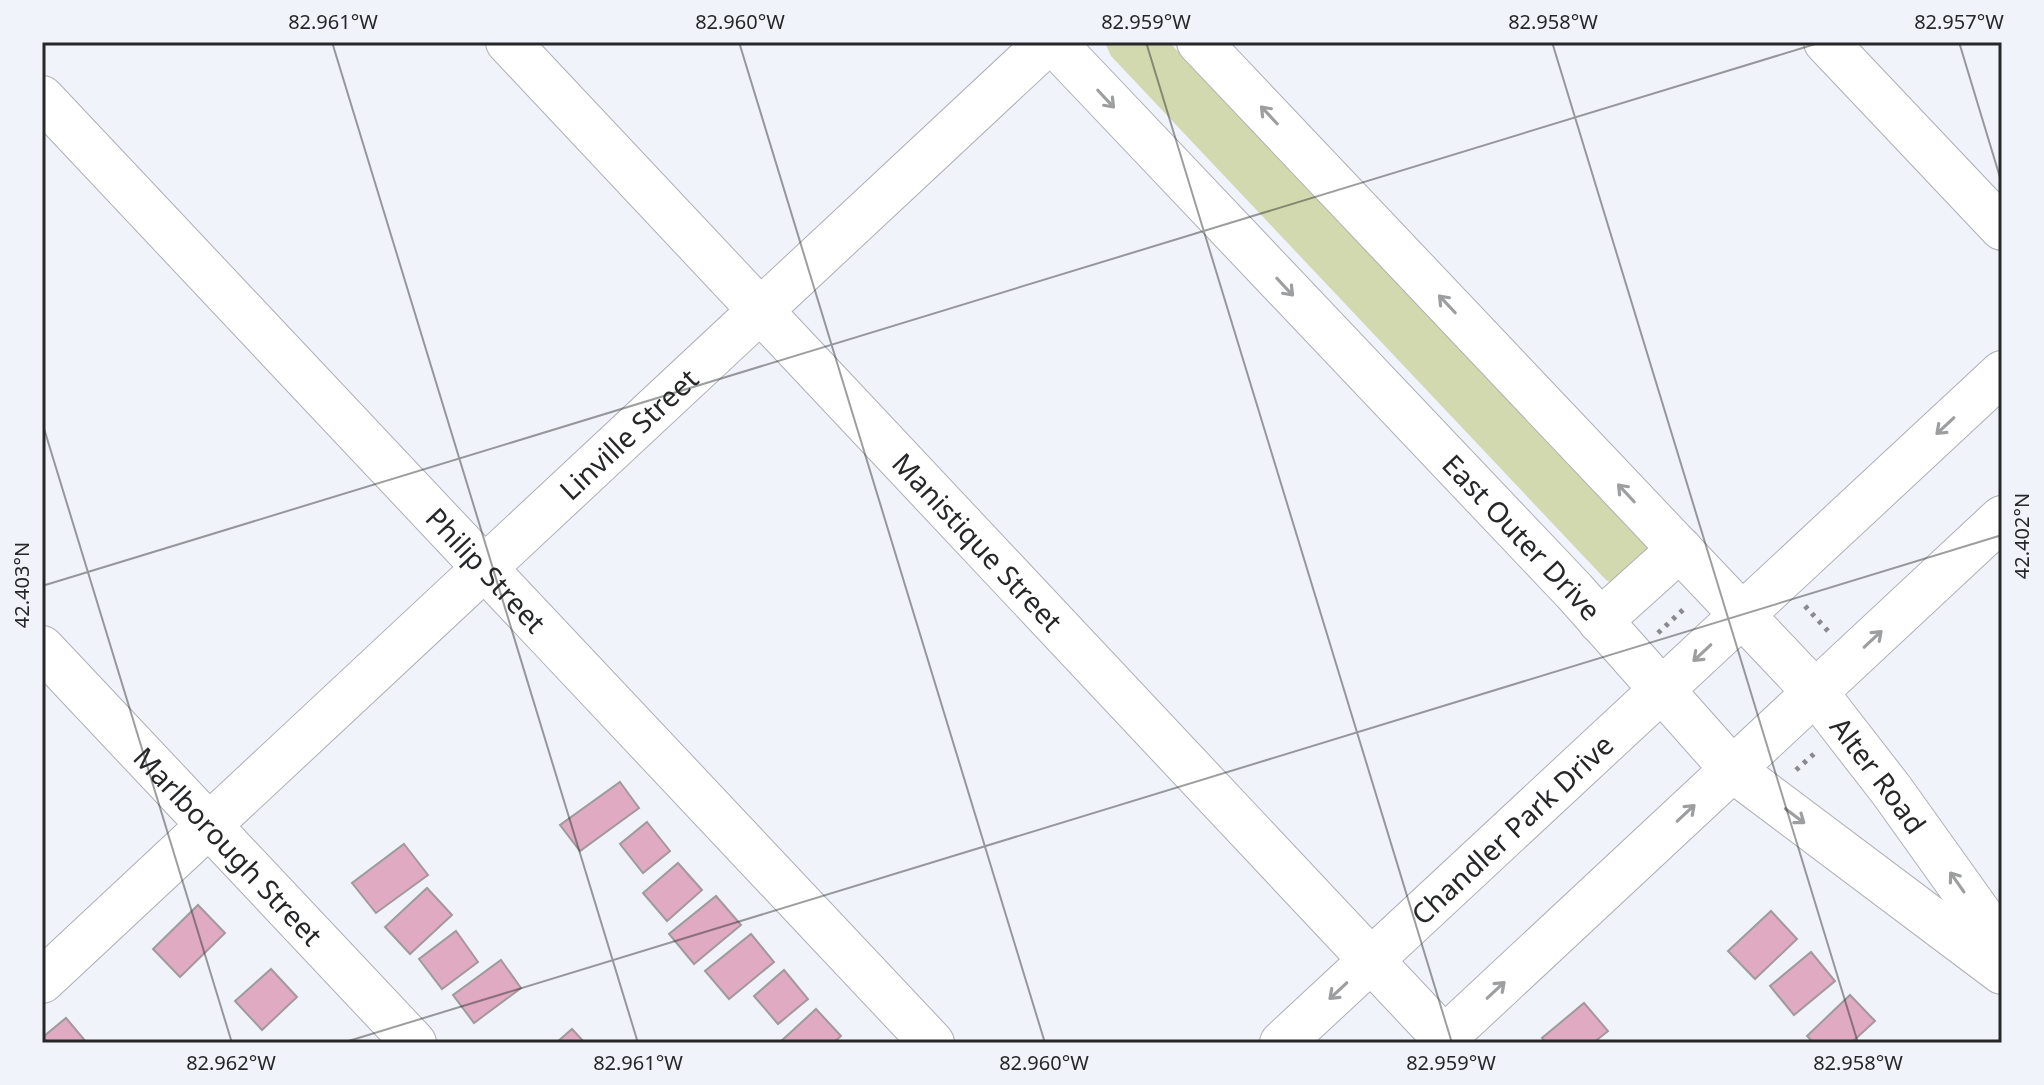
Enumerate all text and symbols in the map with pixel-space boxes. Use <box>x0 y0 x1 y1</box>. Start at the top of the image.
text: 82.961°W <box>288 8 378 35</box>
text: 82.960°W <box>695 8 785 35</box>
text: 82.959°W <box>1101 8 1191 35</box>
text: 82.958°W <box>1508 8 1598 35</box>
text: 82.957°W <box>1914 8 2004 35</box>
one-way arrow <box>1097 88 1115 108</box>
one-way arrow <box>1260 106 1278 126</box>
one-way arrow <box>1276 277 1295 297</box>
one-way arrow <box>1438 294 1457 314</box>
street label: Linville Street <box>551 360 706 508</box>
one-way arrow <box>1935 416 1955 435</box>
street label: Manistique Street <box>884 444 1071 639</box>
street label: East Outer Drive <box>1435 446 1610 628</box>
one-way arrow <box>1617 483 1636 503</box>
text: 42.402°N <box>2008 493 2035 579</box>
street label: Philip Street <box>418 499 555 641</box>
text: 42.403°N <box>8 542 35 628</box>
one-way arrow <box>1862 631 1882 649</box>
one-way arrow <box>1692 643 1712 662</box>
street label: Alter Road <box>1822 709 1935 841</box>
street label: Chandler Park Drive <box>1403 726 1621 933</box>
street label: Marlborough Street <box>126 739 331 953</box>
one-way arrow <box>1676 804 1696 823</box>
one-way arrow <box>1784 808 1806 825</box>
one-way arrow <box>1949 871 1965 893</box>
one-way arrow <box>1486 980 1506 999</box>
one-way arrow <box>1329 981 1349 999</box>
text: 82.962°W <box>186 1049 276 1076</box>
text: 82.961°W <box>593 1049 683 1076</box>
text: 82.960°W <box>999 1049 1089 1076</box>
text: 82.959°W <box>1406 1049 1496 1076</box>
text: 82.958°W <box>1813 1049 1903 1076</box>

